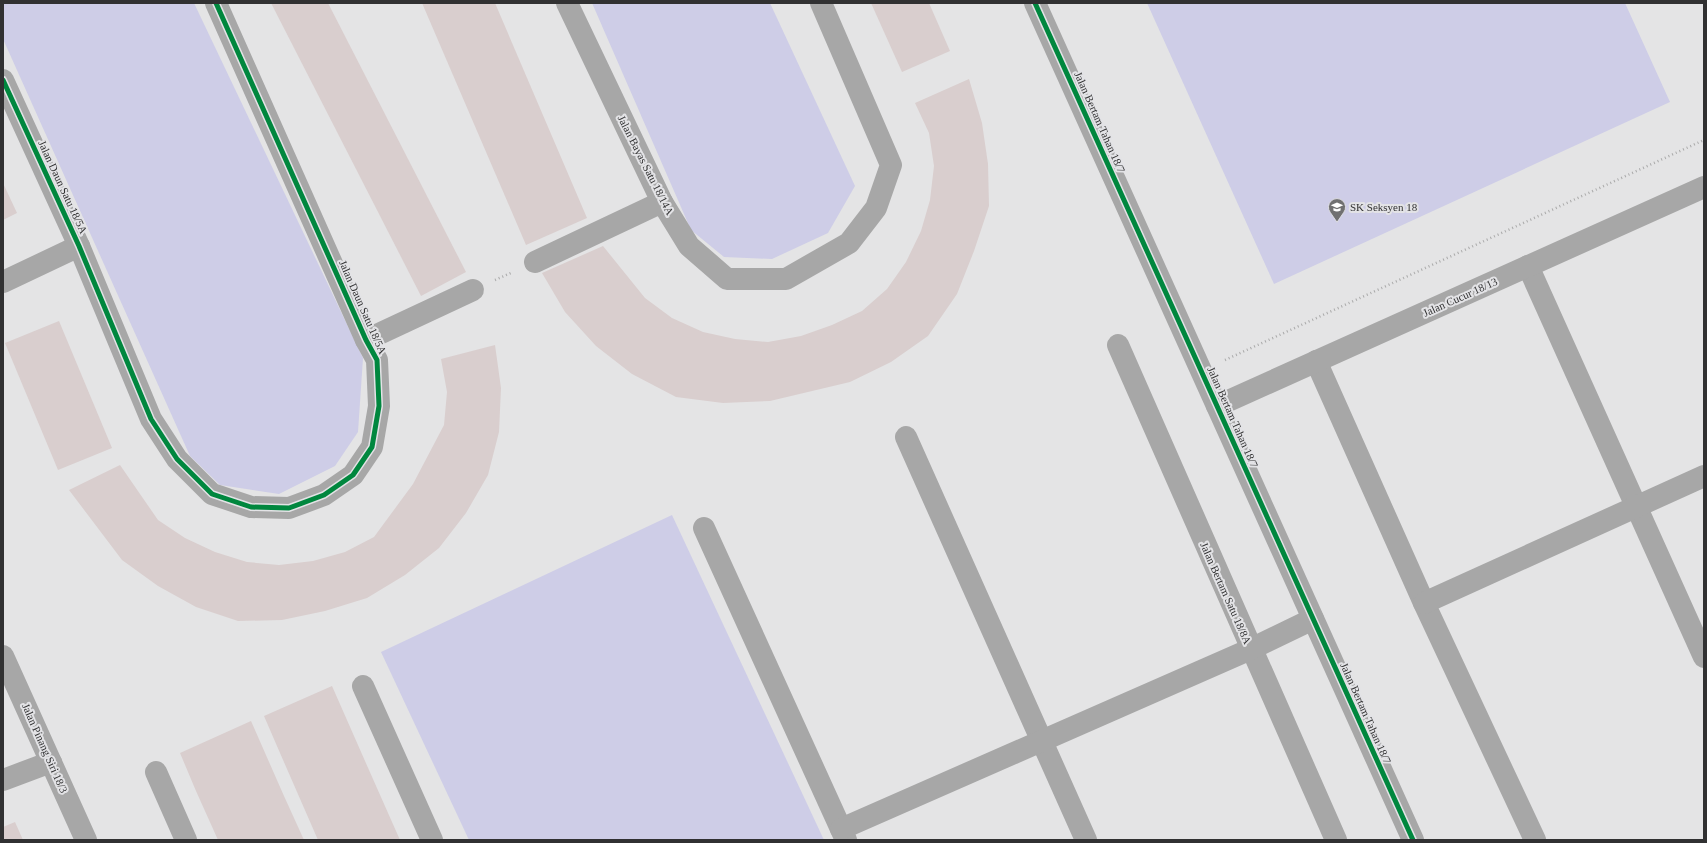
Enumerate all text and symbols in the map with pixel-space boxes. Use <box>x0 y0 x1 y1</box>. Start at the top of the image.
street label: Jalan Bertam Tahan 18/7 <box>1072 70 1128 175</box>
street label: Jalan Bayas Satu 18/14A <box>616 113 676 217</box>
street label: Jalan Daun Satu 18/5A <box>36 138 90 236</box>
school or university icon: SK Seksyen 18 <box>1327 197 1347 222</box>
place label: SK Seksyen 18 <box>1350 201 1418 213</box>
street label: Jalan Daun Satu 18/5A <box>337 258 389 356</box>
street label: Jalan Cucur 18/13 <box>1421 275 1499 319</box>
street label: Jalan Bertam Tahan 18/7 <box>1205 365 1261 470</box>
street label: Jalan Bertam Satu 18/8A <box>1198 540 1254 646</box>
street label: Jalan Bertam Tahan 18/7 <box>1338 661 1394 766</box>
street label: Jalan Pinang Siri 18/3 <box>20 701 70 795</box>

